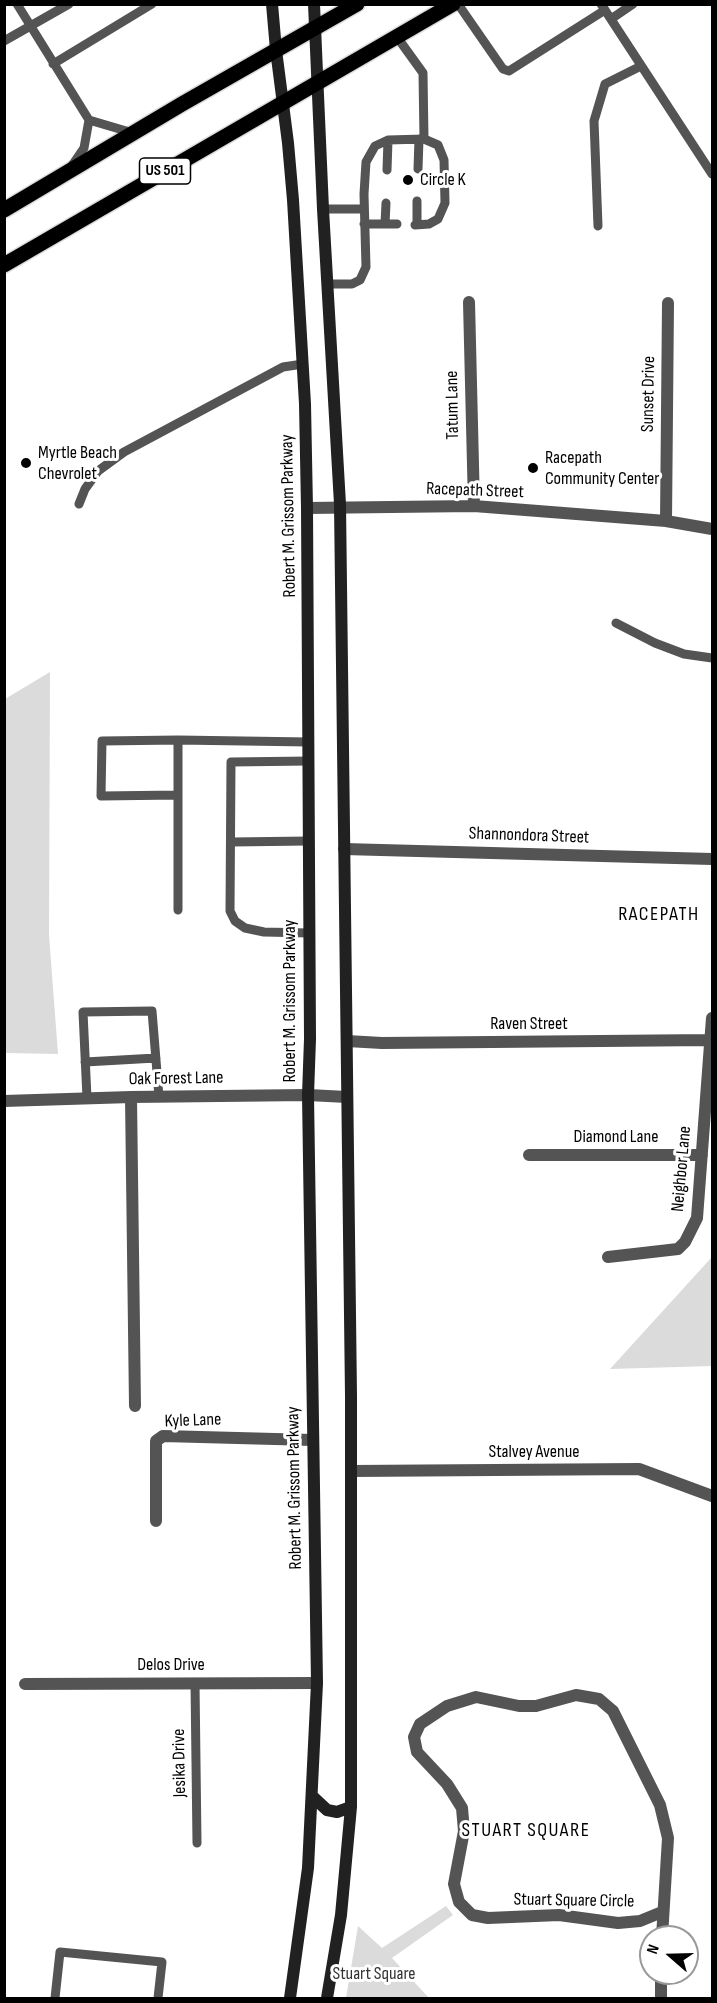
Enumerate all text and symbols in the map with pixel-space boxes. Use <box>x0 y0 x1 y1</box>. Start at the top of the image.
road number: US 501 <box>140 158 190 184</box>
place label: Circle K <box>420 169 466 191</box>
marker: Circle K <box>401 173 415 187</box>
street label: Sunset Drive <box>638 356 660 432</box>
street label: Tatum Lane <box>442 370 464 440</box>
street label: Robert M. Grissom Parkway <box>277 434 301 598</box>
place label: Myrtle Beach Chevrolet <box>38 442 117 484</box>
place label: Racepath Community Center <box>545 447 659 490</box>
marker: Myrtle Beach Chevrolet <box>19 456 33 470</box>
marker: Racepath Community Center <box>526 461 540 475</box>
street label: Racepath Street <box>426 479 524 503</box>
street label: Shannondora Street <box>468 823 590 849</box>
district label: RACEPATH <box>618 903 700 927</box>
street label: Robert M. Grissom Parkway <box>279 919 301 1083</box>
street label: Raven Street <box>490 1013 568 1035</box>
street label: Oak Forest Lane <box>128 1067 224 1091</box>
street label: Neighbor Lane <box>667 1125 697 1213</box>
street label: Diamond Lane <box>574 1126 658 1148</box>
street label: Robert M. Grissom Parkway <box>283 1406 307 1570</box>
street label: Kyle Lane <box>164 1409 222 1433</box>
street label: Stalvey Avenue <box>488 1441 580 1463</box>
street label: Delos Drive <box>137 1654 205 1676</box>
street label: Jesika Drive <box>169 1728 191 1798</box>
district label: STUART SQUARE <box>462 1819 590 1843</box>
street label: Stuart Square Circle <box>513 1889 635 1913</box>
north arrow <box>639 1925 699 1985</box>
text: N <box>643 1942 664 1957</box>
park label: Stuart Square <box>332 1963 416 1985</box>

